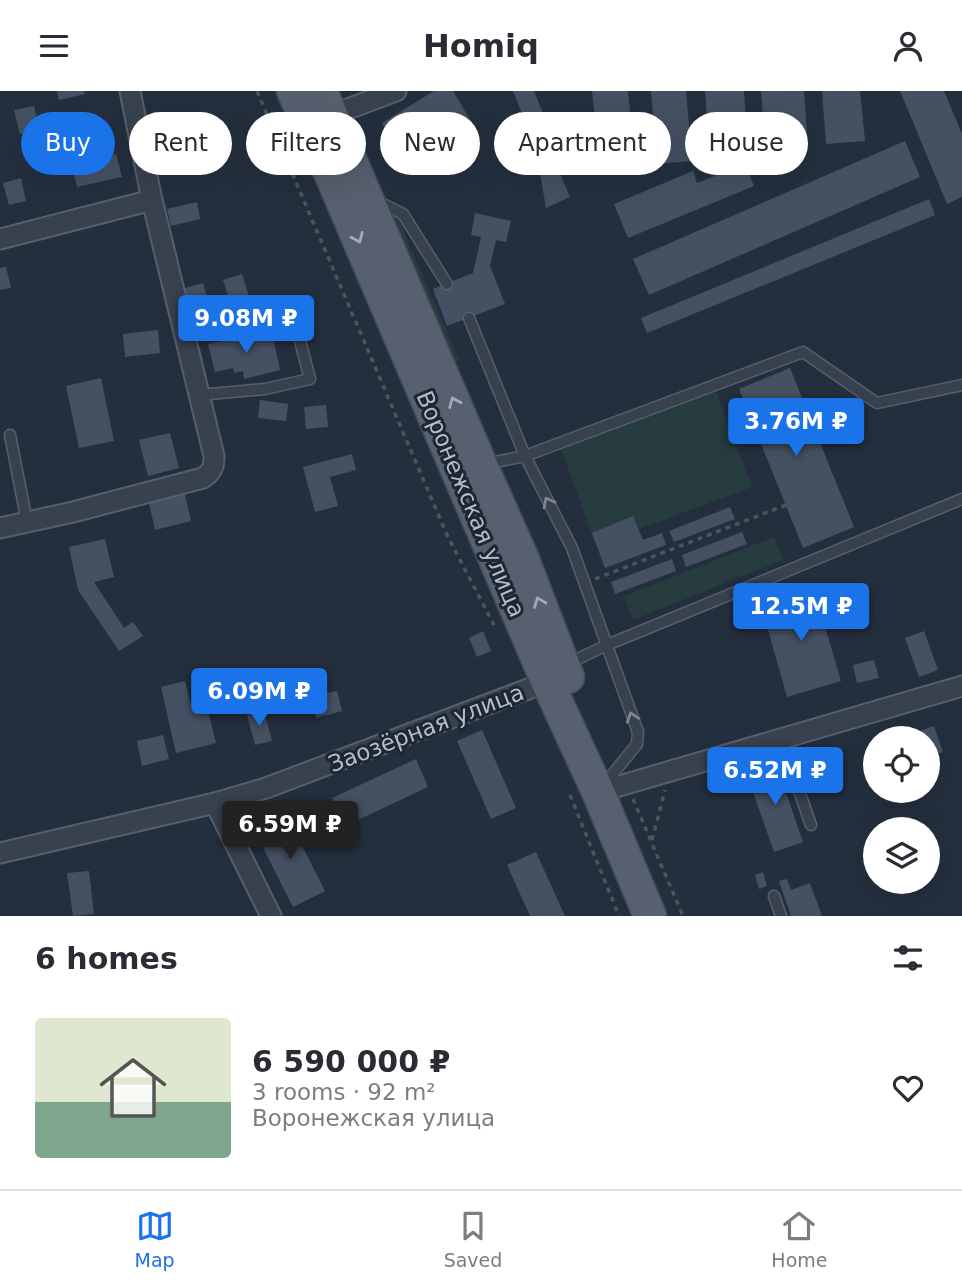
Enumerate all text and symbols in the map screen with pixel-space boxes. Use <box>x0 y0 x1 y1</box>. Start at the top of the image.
icon: menu <box>35 27 73 65</box>
text: Homiq <box>423 27 539 65</box>
icon: person <box>889 27 927 65</box>
chip: Buy <box>21 112 115 175</box>
chip: Rent <box>129 112 232 175</box>
chip: Filters <box>246 112 366 175</box>
chip: New <box>380 112 480 175</box>
chip: Apartment <box>494 112 671 175</box>
chip: House <box>685 112 808 175</box>
one-way arrow <box>350 231 364 244</box>
pin: 9.08M ₽ <box>181 295 311 355</box>
text: 9.08M ₽ <box>194 305 298 331</box>
street label: Воронежская улица <box>412 387 530 621</box>
one-way arrow <box>448 397 462 410</box>
pin: 3.76M ₽ <box>731 399 861 458</box>
text: 3.76M ₽ <box>744 408 848 434</box>
one-way arrow <box>543 497 557 509</box>
pin: 12.5M ₽ <box>736 583 866 643</box>
text: 12.5M ₽ <box>749 593 853 619</box>
one-way arrow <box>534 597 548 609</box>
pin: 6.09M ₽ <box>194 669 324 728</box>
text: 6.09M ₽ <box>207 678 311 704</box>
street label: Заозёрная улица <box>325 679 527 777</box>
one-way arrow <box>626 711 640 723</box>
map controls <box>863 726 940 894</box>
button: locate <box>863 726 940 803</box>
pin: 6.52M ₽ <box>710 747 840 807</box>
text: 6.52M ₽ <box>723 757 827 783</box>
pin: 6.59M ₽ <box>225 801 355 861</box>
text: 6.59M ₽ <box>238 811 342 837</box>
button: layers <box>863 817 940 894</box>
icon: filters <box>889 939 927 977</box>
text: 6 homes <box>35 941 178 976</box>
text: 6 590 000 ₽ <box>252 1044 450 1079</box>
icon: home <box>91 1046 175 1130</box>
icon: heart <box>889 1069 927 1107</box>
text: 3 rooms · 92 m² <box>252 1079 436 1105</box>
text: Воронежская улица <box>252 1105 495 1131</box>
tab: Map <box>135 1207 175 1271</box>
tab: Saved <box>444 1207 502 1271</box>
tab: Home <box>771 1207 827 1271</box>

